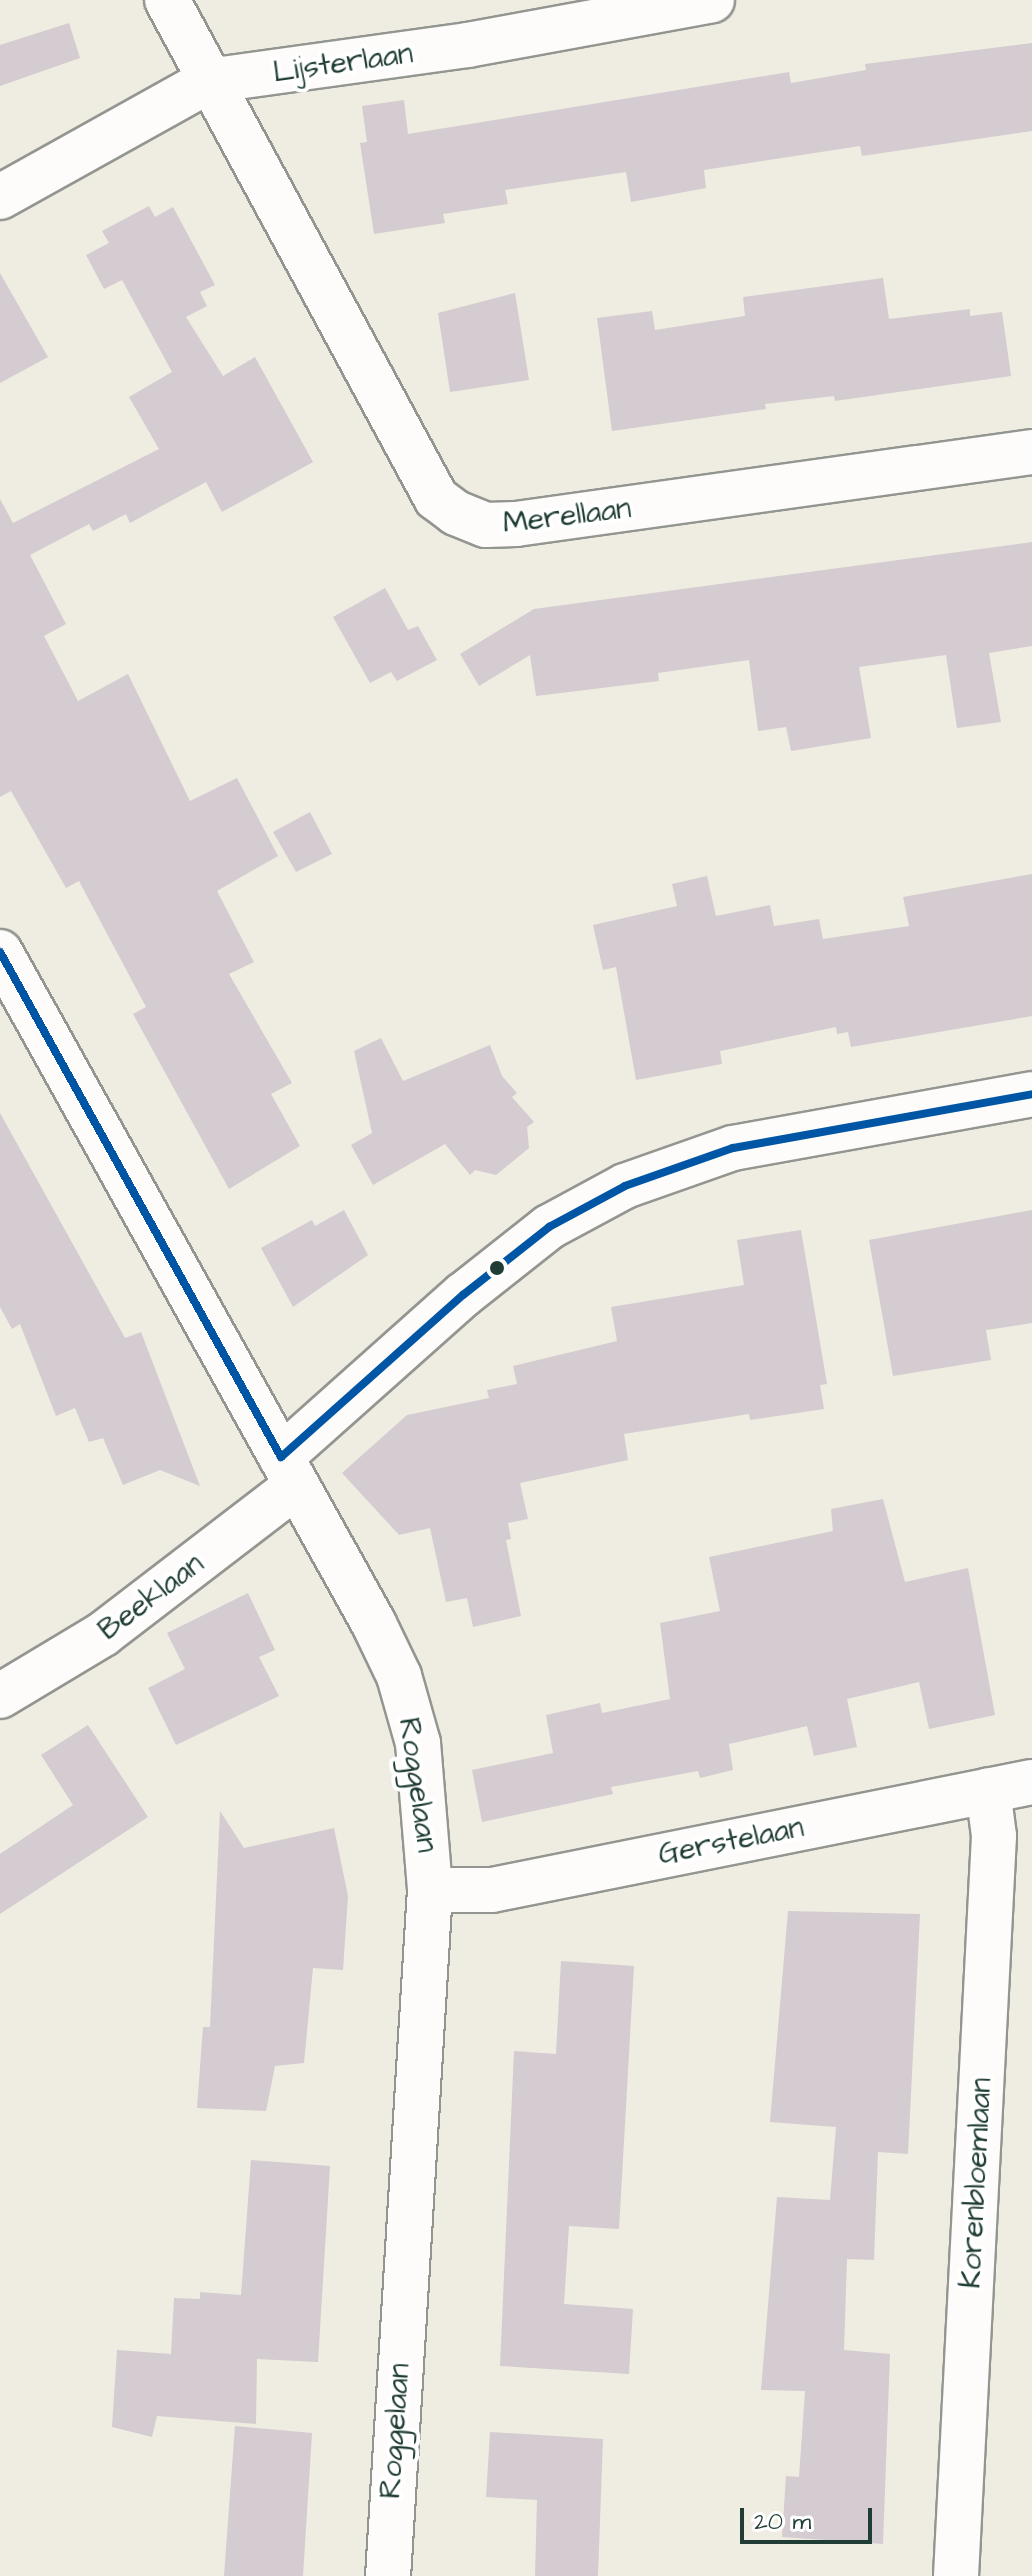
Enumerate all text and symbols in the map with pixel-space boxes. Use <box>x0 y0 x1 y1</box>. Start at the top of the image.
street label: Lijsterlaan <box>271 35 415 91</box>
street label: Merellaan <box>501 490 633 542</box>
unlabelled marker <box>489 1260 505 1276</box>
street label: Beeklaan <box>91 1546 211 1648</box>
street label: Roggelaan <box>391 1715 445 1855</box>
street label: Gerstelaan <box>655 1809 807 1873</box>
street label: Korenbloemlaan <box>953 2077 999 2289</box>
street label: Roggelaan <box>372 2362 418 2500</box>
scale bar <box>744 2492 876 2542</box>
text: 20 m <box>754 2505 811 2539</box>

